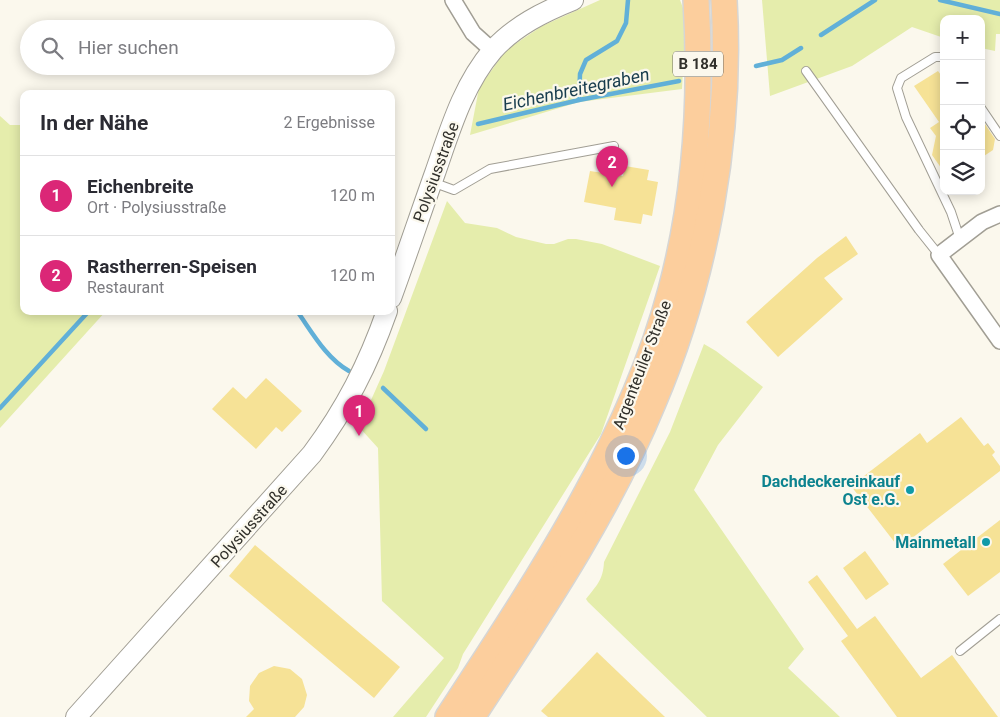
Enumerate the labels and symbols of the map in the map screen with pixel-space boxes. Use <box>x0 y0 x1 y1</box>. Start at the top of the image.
road number: B 184 <box>673 52 723 76</box>
water label: Eichenbreitegraben <box>501 63 651 115</box>
street label: Polysiusstraße <box>409 119 463 225</box>
pin: 2 <box>596 146 628 187</box>
street label: Argenteuiler Straße <box>609 298 675 432</box>
pin: 1 <box>343 395 375 436</box>
your location <box>613 443 639 469</box>
place label: Dachdeckereinkauf Ost e.G. <box>761 472 900 509</box>
street label: Polysiusstraße <box>207 481 291 571</box>
marker: Dachdeckereinkauf Ost e.G. <box>904 484 916 496</box>
place label: Mainmetall <box>895 533 976 552</box>
marker: Mainmetall <box>980 536 992 548</box>

